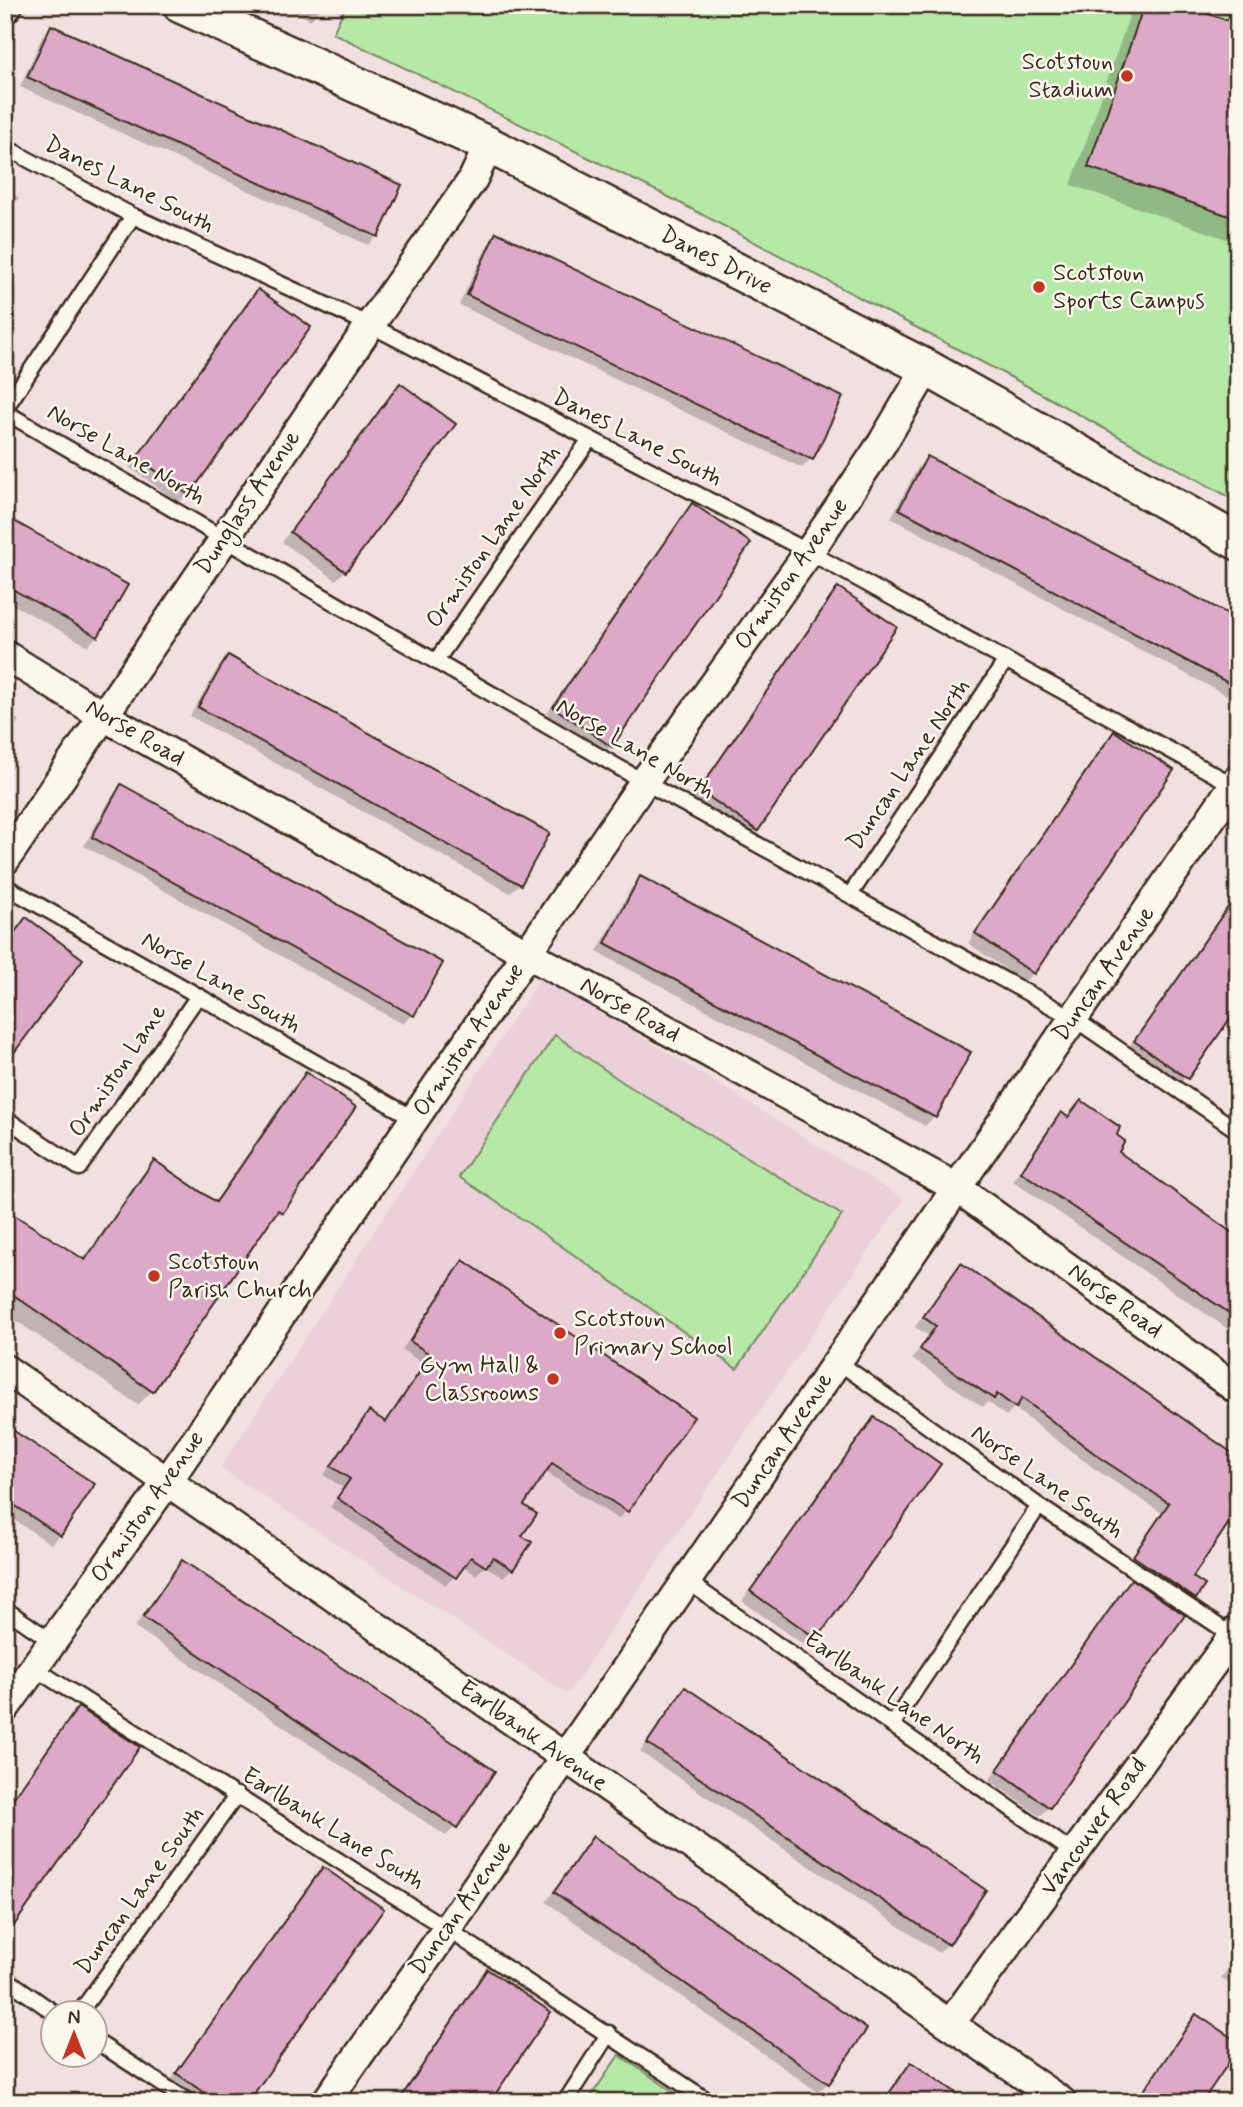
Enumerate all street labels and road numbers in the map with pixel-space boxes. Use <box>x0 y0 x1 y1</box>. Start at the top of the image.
street label: Danes Lane South <box>39 129 219 241</box>
street label: Danes Drive <box>655 220 777 302</box>
street label: Danes Lane South <box>547 382 727 494</box>
street label: Norse Lane North <box>41 397 211 513</box>
street label: Dunglass Avenue <box>188 424 310 583</box>
street label: Ormiston Lane North <box>419 440 569 634</box>
street label: Ormiston Avenue <box>728 492 856 656</box>
street label: Duncan Lane North <box>840 673 978 857</box>
street label: Norse Lane North <box>550 691 720 807</box>
street label: Norse Road <box>80 692 190 774</box>
street label: Duncan Avenue <box>1046 900 1162 1048</box>
street label: Norse Lane South <box>135 925 307 1041</box>
street label: Ormiston Avenue <box>406 957 532 1123</box>
street label: Norse Road <box>574 970 686 1050</box>
street label: Ormiston Lane <box>62 998 174 1144</box>
street label: Norse Road <box>1061 1256 1169 1346</box>
street label: Duncan Avenue <box>726 1366 840 1516</box>
street label: Norse Lane South <box>965 1418 1129 1546</box>
street label: Ormiston Avenue <box>84 1425 212 1589</box>
street label: Earlbank Lane North <box>798 1624 990 1772</box>
street label: Earlbank Avenue <box>453 1673 614 1799</box>
street label: Vancouver Road <box>1033 1752 1155 1902</box>
street label: Earlbank Lane South <box>236 1760 430 1898</box>
street label: Duncan Lane South <box>68 1800 212 1982</box>
street label: Duncan Avenue <box>403 1834 519 1982</box>

